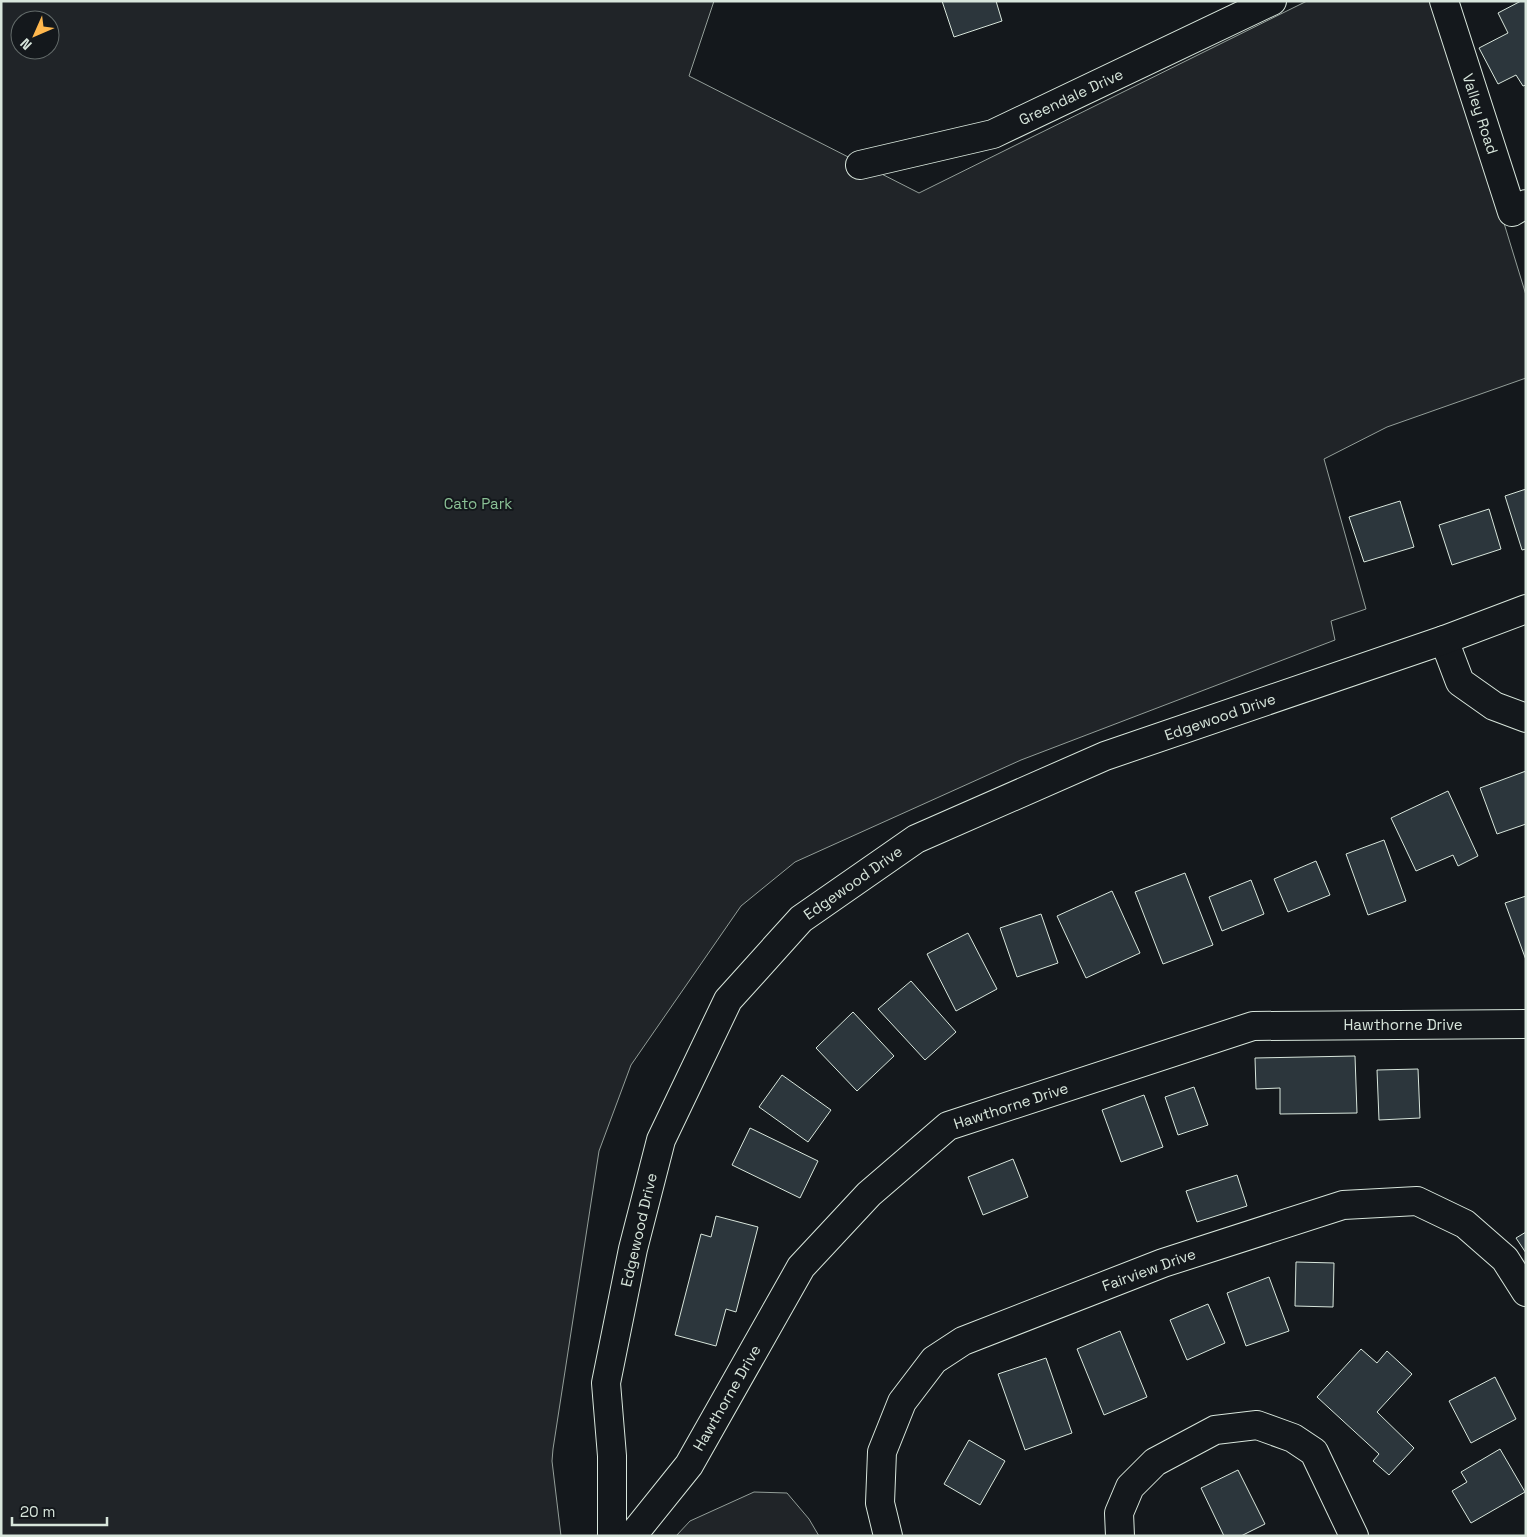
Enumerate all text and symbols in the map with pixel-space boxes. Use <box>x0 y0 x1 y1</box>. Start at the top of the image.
north arrow <box>10 10 60 60</box>
text: N <box>16 35 35 54</box>
street label: Greendale Drive <box>1016 64 1126 129</box>
street label: Valley Road <box>1459 71 1502 156</box>
park label: Cato Park <box>444 494 512 513</box>
street label: Edgewood Drive <box>1162 689 1278 744</box>
street label: Edgewood Drive <box>800 841 906 924</box>
street label: Hawthorne Drive <box>1343 1015 1463 1034</box>
street label: Hawthorne Drive <box>951 1078 1071 1133</box>
street label: Edgewood Drive <box>616 1171 661 1289</box>
street label: Fairview Drive <box>1099 1244 1198 1295</box>
street label: Hawthorne Drive <box>689 1341 765 1454</box>
scale bar <box>12 1494 108 1526</box>
text: 20 m <box>20 1502 55 1521</box>

